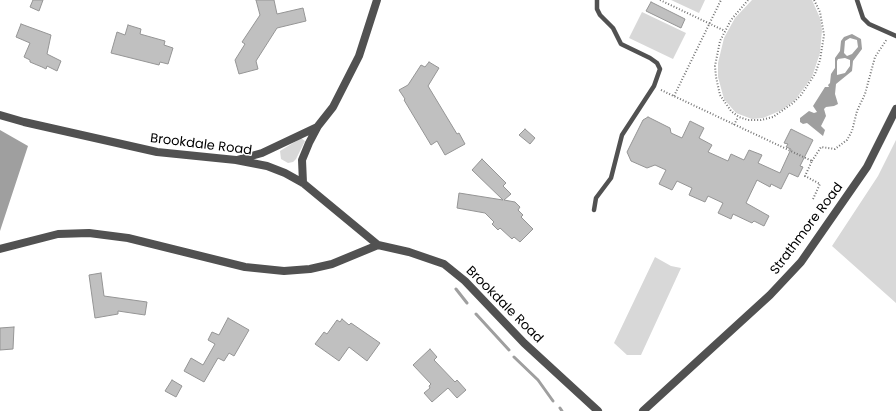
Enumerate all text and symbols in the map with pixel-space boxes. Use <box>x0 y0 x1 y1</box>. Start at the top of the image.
street label: Brookdale Road <box>149 131 253 159</box>
street label: Strathmore Road <box>767 180 847 278</box>
street label: Brookdale Road <box>462 263 546 347</box>

